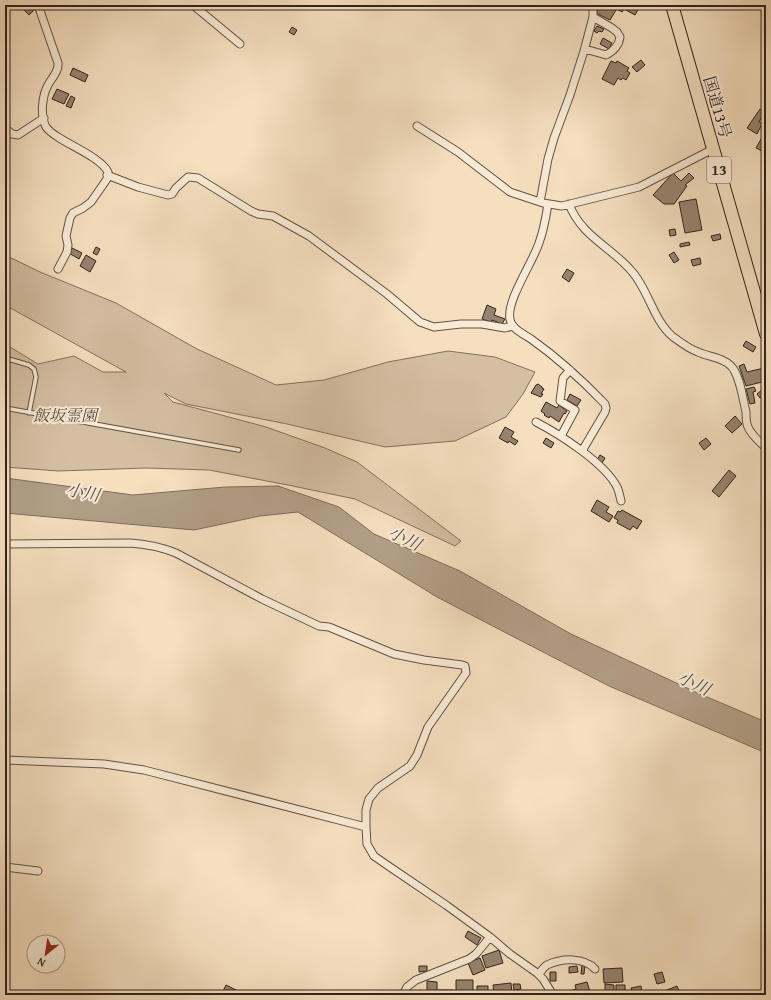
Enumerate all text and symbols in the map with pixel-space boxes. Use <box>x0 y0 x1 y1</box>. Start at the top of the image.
street label: 国道13号 <box>698 73 738 141</box>
road number: 13 <box>707 157 731 183</box>
park label: 飯坂霊園 <box>33 403 100 427</box>
water label: 小川 <box>64 476 104 507</box>
water label: 小川 <box>384 519 428 557</box>
water label: 小川 <box>674 664 717 702</box>
north arrow <box>26 934 66 974</box>
text: N <box>33 954 48 971</box>

